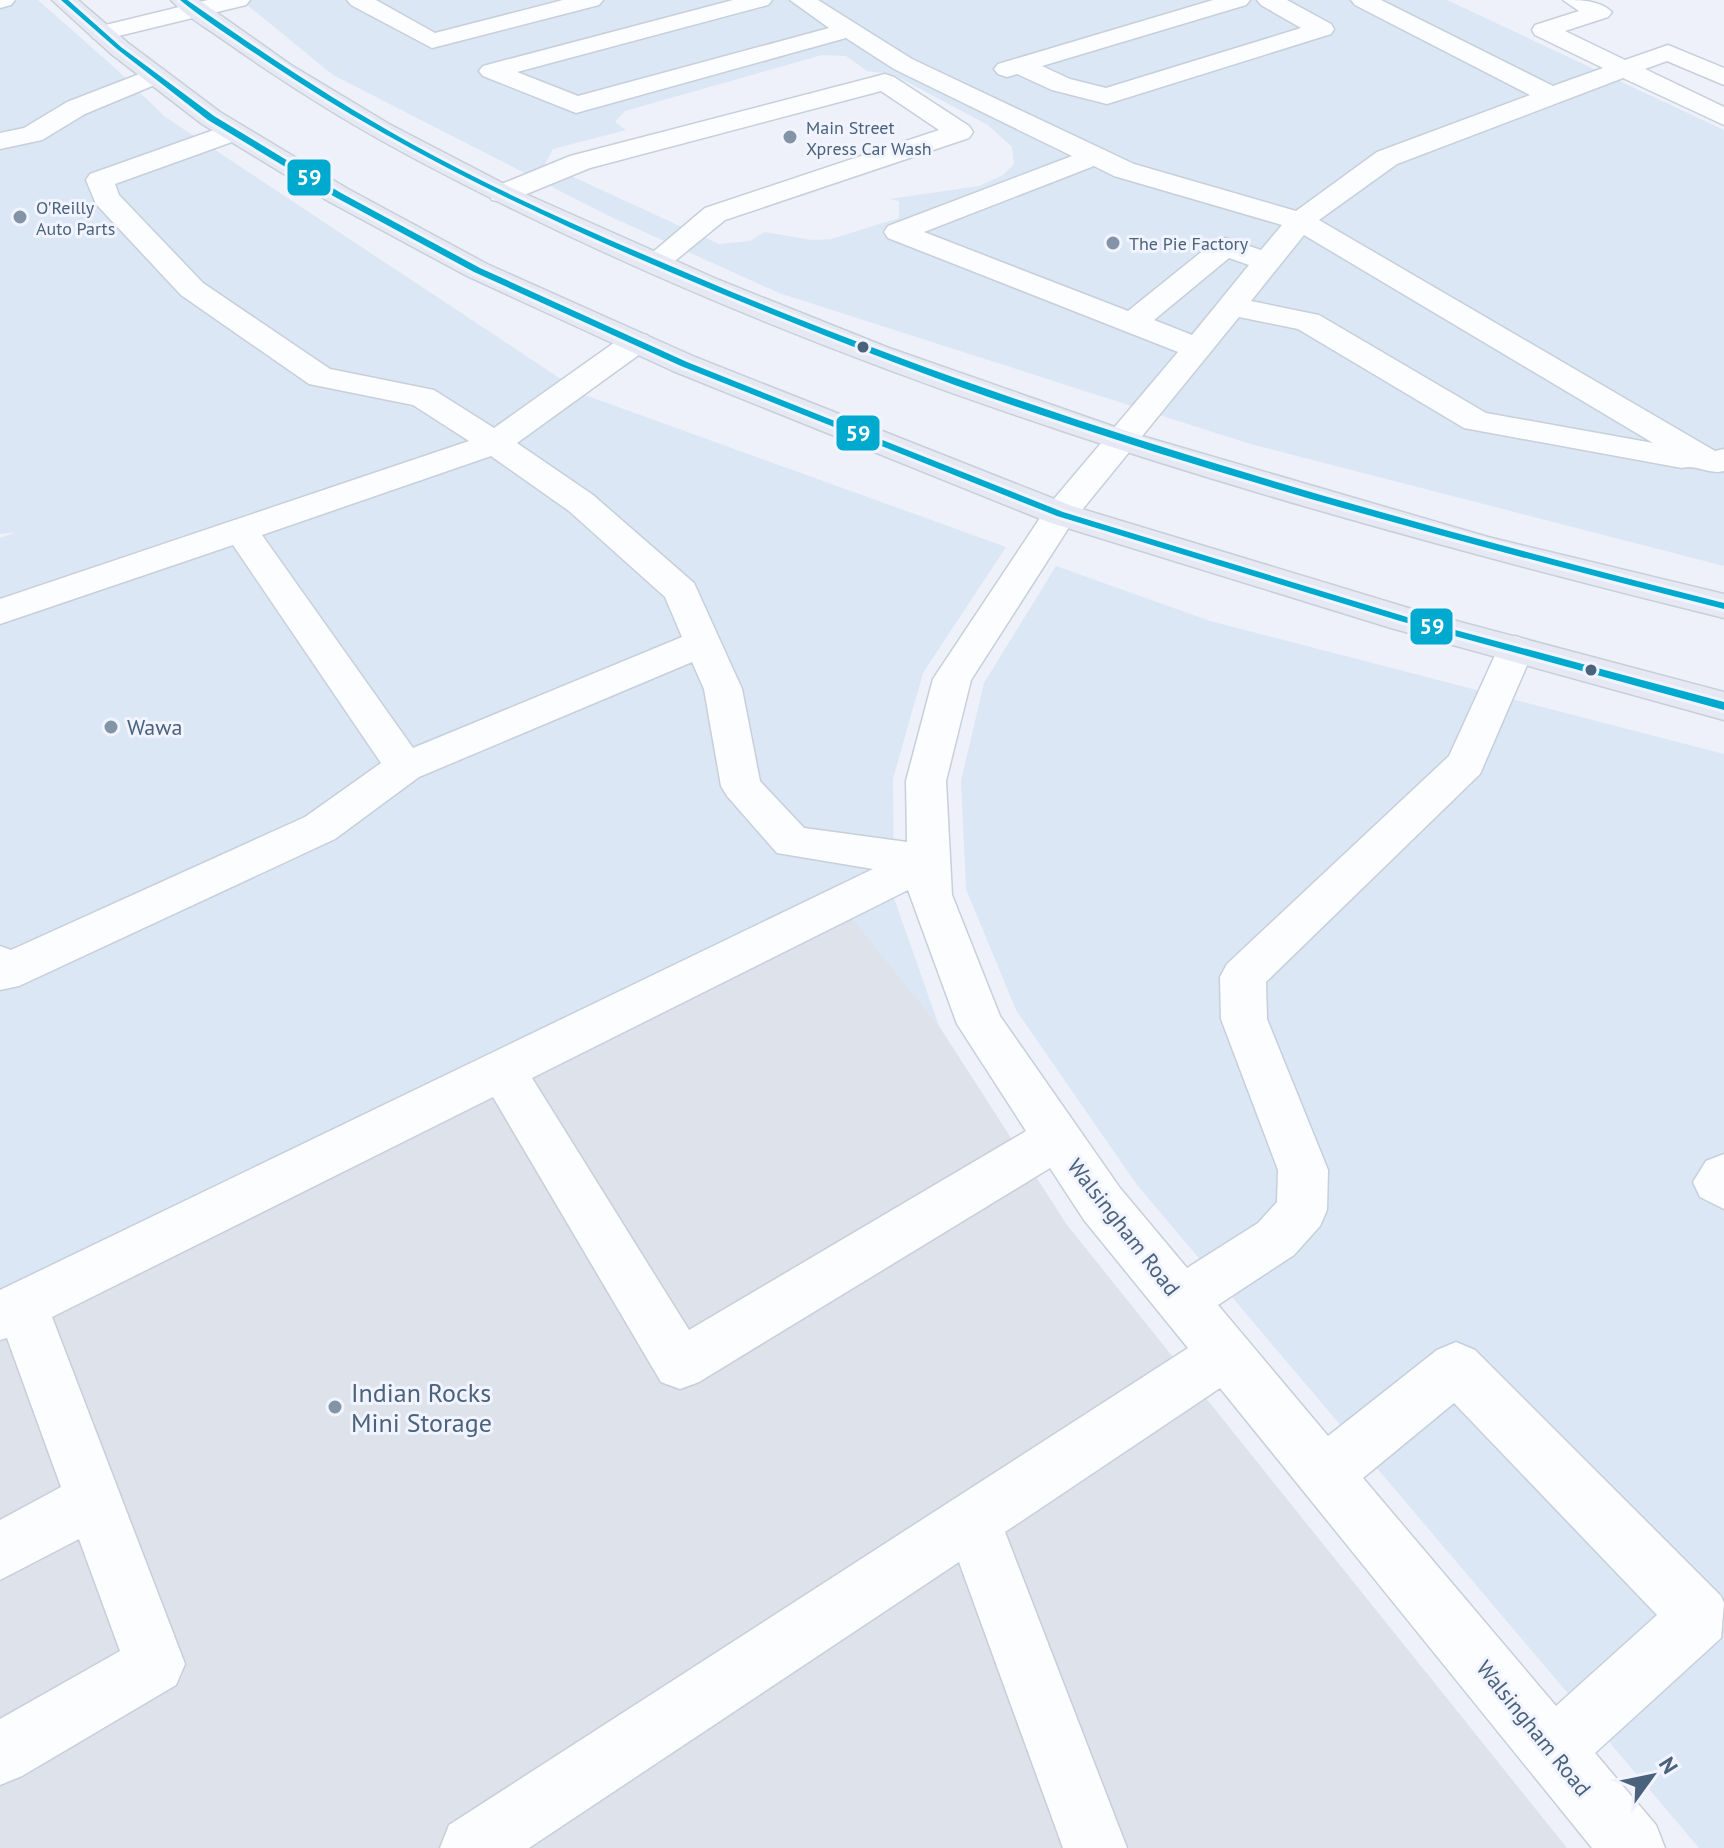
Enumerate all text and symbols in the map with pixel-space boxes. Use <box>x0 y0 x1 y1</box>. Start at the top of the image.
place label: Main Street Xpress Car Wash <box>806 116 932 160</box>
marker: Main Street Xpress Car Wash <box>781 128 799 146</box>
line badge: 59 <box>286 158 332 197</box>
text: 59 <box>297 163 321 191</box>
place label: O'Reilly Auto Parts <box>36 196 115 240</box>
marker: O'Reilly Auto Parts <box>11 208 29 226</box>
place label: The Pie Factory <box>1129 232 1249 255</box>
marker: The Pie Factory <box>1104 234 1122 252</box>
unlabelled marker <box>855 339 871 355</box>
line badge: 59 <box>835 414 881 452</box>
text: 59 <box>846 419 870 447</box>
line badge: 59 <box>1409 607 1454 646</box>
text: 59 <box>1420 612 1444 640</box>
unlabelled marker <box>1583 662 1599 678</box>
place label: Wawa <box>127 713 182 741</box>
marker: Wawa <box>102 718 120 736</box>
street label: Walsingham Road <box>1062 1153 1186 1301</box>
place label: Indian Rocks Mini Storage <box>351 1376 492 1439</box>
marker: Indian Rocks Mini Storage <box>326 1398 344 1416</box>
street label: Walsingham Road <box>1471 1654 1597 1802</box>
north arrow <box>1612 1736 1692 1816</box>
text: N <box>1653 1751 1684 1779</box>

